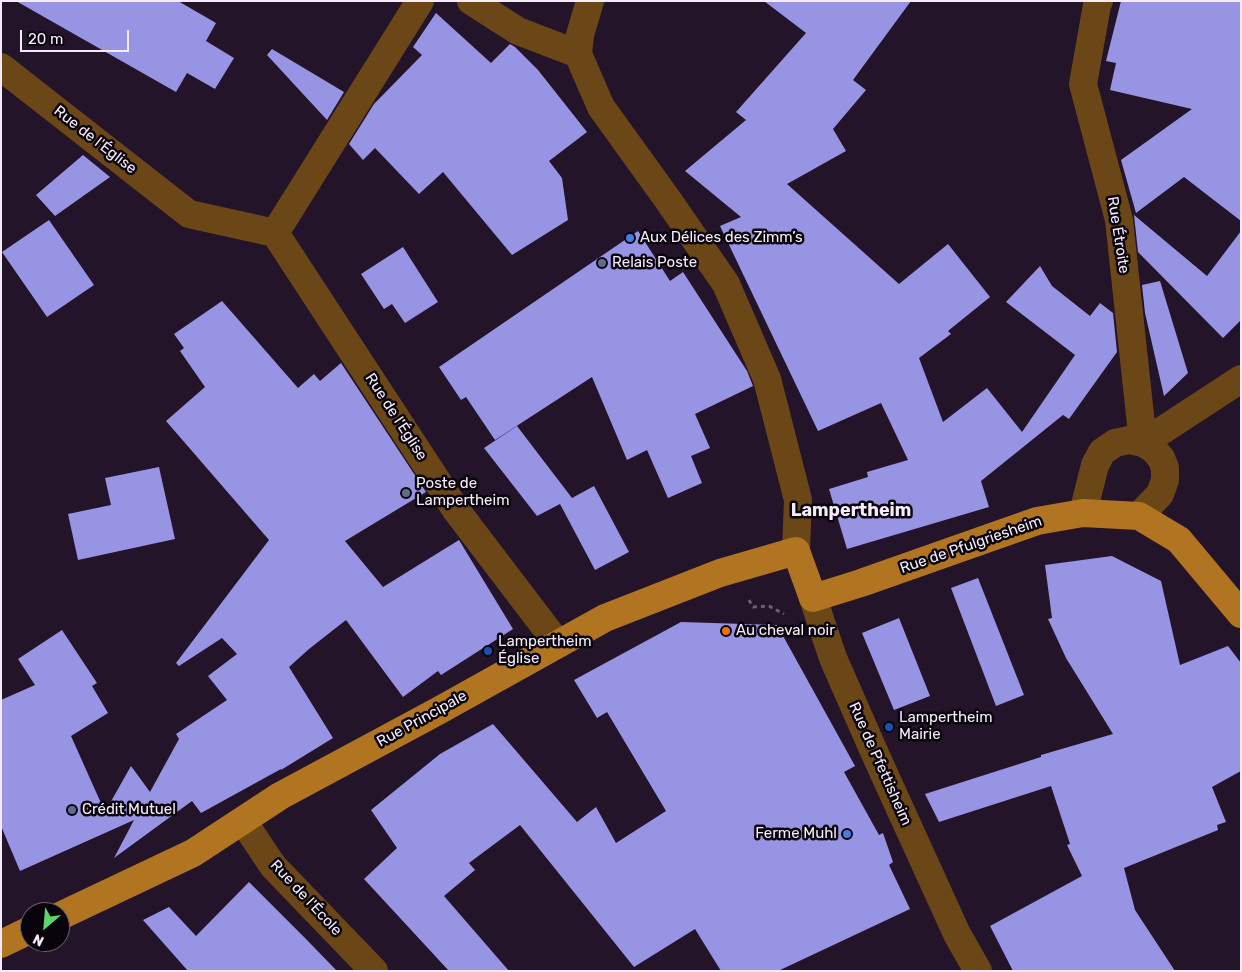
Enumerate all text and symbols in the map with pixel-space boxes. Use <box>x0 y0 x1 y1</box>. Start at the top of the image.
scale bar <box>22 20 131 52</box>
text: 20 m <box>28 30 63 48</box>
street label: Rue de l'Église <box>50 102 140 178</box>
street label: Rue Étroite <box>1103 195 1133 275</box>
place label: Aux Délices des Zimm’s <box>640 229 803 247</box>
marker: Aux Délices des Zimm’s <box>624 232 636 244</box>
place label: Relais Poste <box>612 254 697 272</box>
marker: Relais Poste <box>596 257 608 269</box>
street label: Rue de l'Église <box>361 370 431 464</box>
place label: Poste de Lampertheim <box>416 475 509 510</box>
marker: Poste de Lampertheim <box>400 487 412 499</box>
district label: Lampertheim <box>791 500 911 522</box>
street label: Rue de Pfulgriesheim <box>898 512 1044 578</box>
place label: Au cheval noir <box>736 622 835 640</box>
marker: Au cheval noir <box>720 625 732 637</box>
place label: Lampertheim Église <box>498 633 591 668</box>
marker: Lampertheim Église <box>482 645 494 657</box>
street label: Rue Principale <box>374 687 470 751</box>
street label: Rue de Pfettisheim <box>845 700 915 828</box>
place label: Lampertheim Mairie <box>899 709 992 744</box>
marker: Lampertheim Mairie <box>883 721 895 733</box>
place label: Crédit Mutuel <box>82 801 176 819</box>
marker: Crédit Mutuel <box>66 804 78 816</box>
place label: Ferme Muhl <box>755 825 837 843</box>
marker: Ferme Muhl <box>841 828 853 840</box>
street label: Rue de l'École <box>266 856 346 940</box>
north arrow <box>20 902 70 952</box>
text: N <box>30 930 47 950</box>

